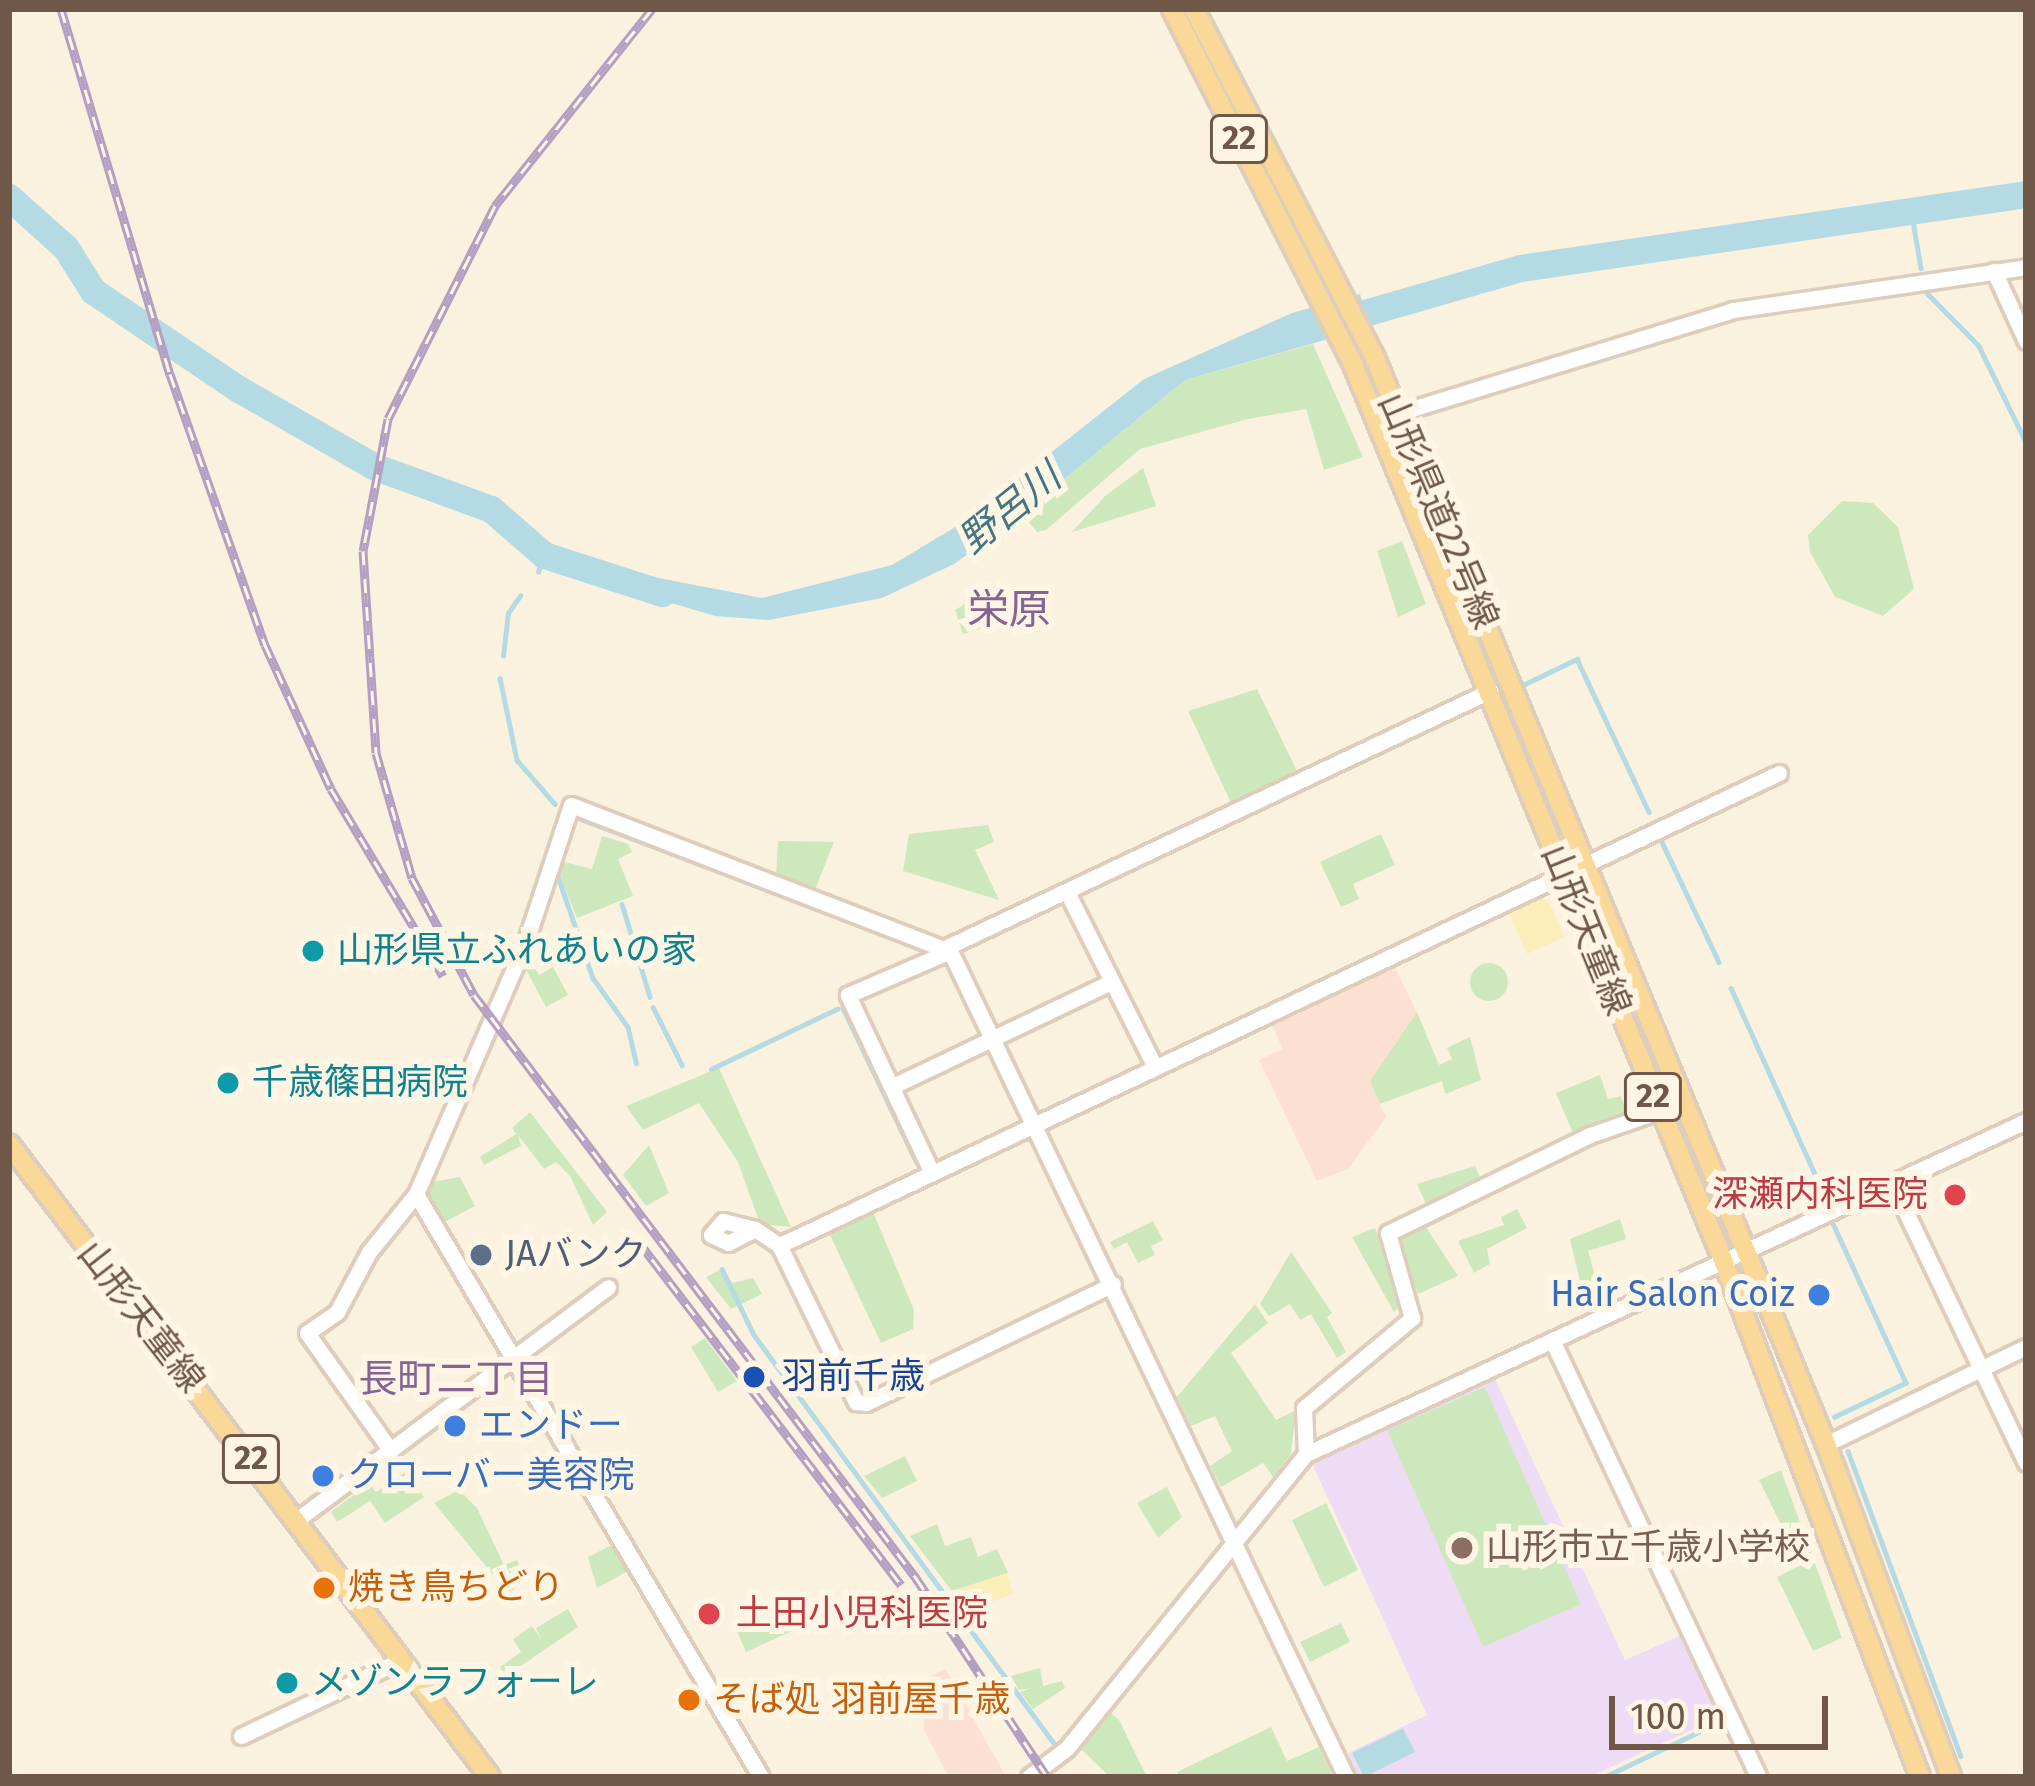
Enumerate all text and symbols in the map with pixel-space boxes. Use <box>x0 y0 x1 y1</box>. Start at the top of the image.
road number: 22 <box>1209 112 1269 166</box>
street label: 山形県道22号線 <box>1369 387 1507 635</box>
water label: 野呂川 <box>950 454 1070 564</box>
district label: 栄原 <box>967 585 1051 635</box>
street label: 山形天童線 <box>1532 838 1640 1022</box>
place label: 山形県立ふれあいの家 <box>337 929 697 973</box>
marker: 山形県立ふれあいの家 <box>300 938 326 964</box>
place label: 千歳篠田病院 <box>252 1061 468 1105</box>
marker: 千歳篠田病院 <box>215 1070 241 1096</box>
road number: 22 <box>1623 1070 1683 1124</box>
place label: 深瀬内科医院 <box>1712 1173 1928 1217</box>
marker: 深瀬内科医院 <box>1939 1179 1971 1211</box>
street label: 山形天童線 <box>69 1233 213 1401</box>
place label: JAバンク <box>505 1233 645 1277</box>
marker: JAバンク <box>468 1242 494 1268</box>
place label: Hair Salon Coiz <box>1550 1273 1795 1317</box>
marker: Hair Salon Coiz <box>1806 1282 1832 1308</box>
place label: 羽前千歳 <box>781 1355 925 1399</box>
district label: 長町二丁目 <box>359 1356 553 1402</box>
marker: 羽前千歳 <box>738 1361 770 1393</box>
place label: エンドー <box>479 1404 623 1448</box>
marker: エンドー <box>442 1413 468 1439</box>
road number: 22 <box>221 1432 281 1486</box>
place label: クローバー美容院 <box>347 1454 635 1498</box>
marker: クローバー美容院 <box>310 1463 336 1489</box>
place label: 山形市立千歳小学校 <box>1486 1526 1810 1570</box>
marker: 山形市立千歳小学校 <box>1449 1535 1475 1561</box>
place label: 焼き鳥ちどり <box>348 1566 564 1610</box>
marker: 焼き鳥ちどり <box>311 1575 337 1601</box>
place label: 土田小児科医院 <box>736 1592 988 1636</box>
marker: 土田小児科医院 <box>693 1598 725 1630</box>
place label: メゾンラフォーレ <box>311 1661 599 1705</box>
marker: メゾンラフォーレ <box>274 1670 300 1696</box>
scale bar <box>1615 1672 1834 1746</box>
place label: そば処 羽前屋千歳 <box>713 1678 1011 1722</box>
marker: そば処 羽前屋千歳 <box>676 1687 702 1713</box>
text: 100 m <box>1630 1695 1726 1739</box>

